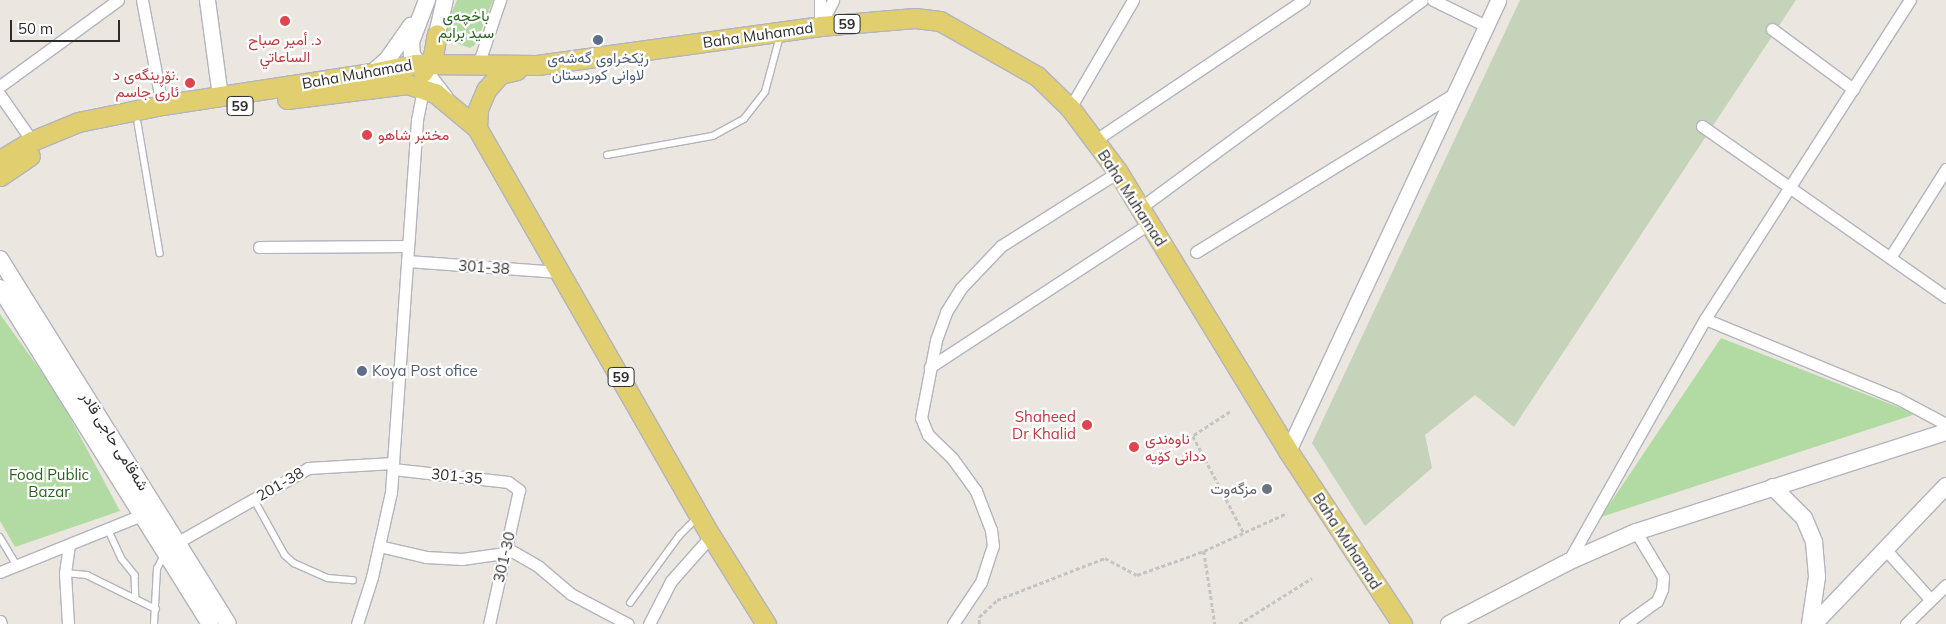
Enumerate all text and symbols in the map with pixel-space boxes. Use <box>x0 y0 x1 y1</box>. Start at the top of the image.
park label: باخچه‌ی سید برایم <box>438 6 494 41</box>
scale bar <box>12 10 122 42</box>
road number: 59 <box>833 12 861 36</box>
marker: د. أمير صباح الساعاتي <box>278 14 292 28</box>
street label: Baha Muhamad <box>702 18 814 52</box>
text: 50 m <box>18 19 53 38</box>
place label: د. أمير صباح الساعاتي <box>248 30 322 65</box>
marker: رێكخراوی گه‌شه‌ی لاوانی كوردستان <box>592 34 604 46</box>
place label: رێكخراوی گه‌شه‌ی لاوانی كوردستان <box>547 48 649 83</box>
street label: Baha Muhamad <box>301 55 413 93</box>
place label: نۆڕینگەی د. ئاری جاسم <box>113 65 179 100</box>
marker: نۆڕینگەی د. ئاری جاسم <box>183 76 197 90</box>
road number: 59 <box>226 94 254 118</box>
place label: مختبر شاهو <box>378 126 449 144</box>
marker: مختبر شاهو <box>360 128 374 142</box>
street label: Baha Muhamad <box>1094 146 1170 250</box>
street label: 301-38 <box>458 256 510 278</box>
place label: Koya Post ofice <box>372 362 478 380</box>
marker: Koya Post ofice <box>356 365 368 377</box>
road number: 59 <box>607 366 635 388</box>
street label: شەقامی حاجی قادر <box>77 388 153 494</box>
place label: Shaheed Dr Khalid <box>1012 407 1076 442</box>
marker: Shaheed Dr Khalid <box>1080 418 1094 432</box>
place label: ناوەندی ددانی کۆیە <box>1145 429 1207 464</box>
marker: ناوەندی ددانی کۆیە <box>1127 440 1141 454</box>
street label: 201-38 <box>253 463 307 505</box>
street label: 301-35 <box>430 464 484 488</box>
park label: Food Public Bazar <box>9 465 89 500</box>
place label: مزگه‌وت <box>1210 480 1257 498</box>
marker: مزگه‌وت <box>1261 483 1273 495</box>
street label: Baha Muhamad <box>1309 489 1385 593</box>
street label: 301-30 <box>489 530 519 584</box>

